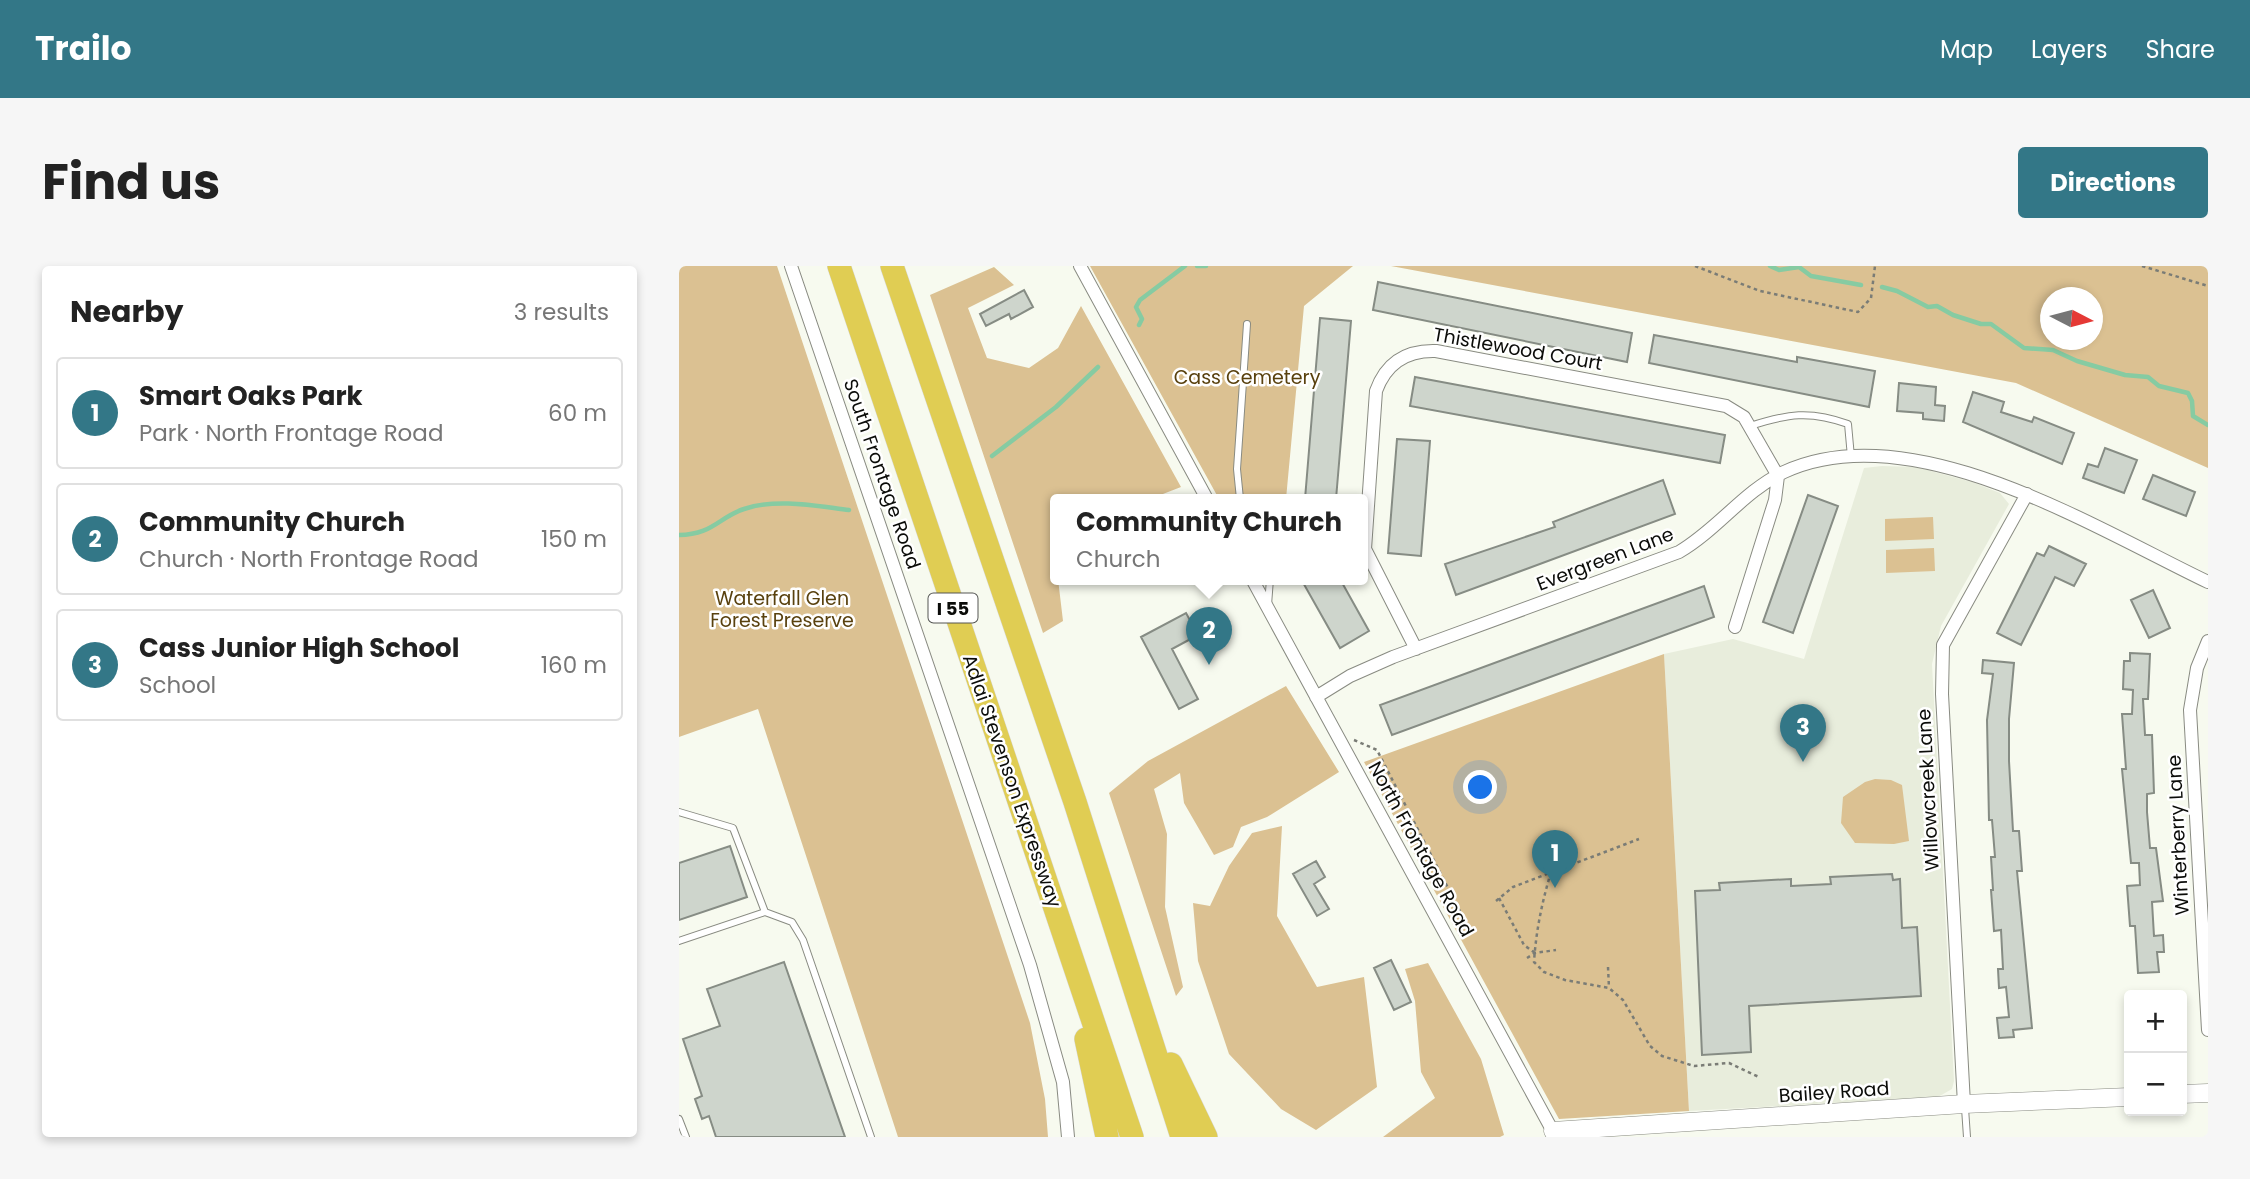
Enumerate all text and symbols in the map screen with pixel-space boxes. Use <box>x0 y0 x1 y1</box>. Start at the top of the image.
text: Trailo <box>35 25 132 72</box>
text: Map <box>1940 33 1993 66</box>
text: Layers <box>2031 33 2107 66</box>
text: Share <box>2145 33 2215 66</box>
button: Directions <box>2018 147 2208 218</box>
text: Find us <box>42 148 220 216</box>
north arrow <box>2040 287 2103 350</box>
text: Nearby <box>70 290 184 333</box>
text: 3 results <box>514 296 609 328</box>
street label: Thistlewood Court <box>1431 321 1605 377</box>
park label: Cass Cemetery <box>1174 364 1321 391</box>
street label: South Frontage Road <box>837 375 927 573</box>
text: Smart Oaks Park <box>139 378 363 414</box>
text: 1 <box>91 397 99 429</box>
text: 60 m <box>548 397 607 429</box>
text: Park · North Frontage Road <box>139 417 443 449</box>
popup <box>1050 494 1368 585</box>
text: Community Church <box>139 504 405 540</box>
text: Community Church <box>1076 504 1342 540</box>
street label: Evergreen Lane <box>1532 520 1678 598</box>
text: 2 <box>88 523 102 555</box>
text: 150 m <box>541 523 607 555</box>
text: Church · North Frontage Road <box>139 543 479 575</box>
text: Church <box>1076 543 1161 575</box>
park label: Waterfall Glen Forest Preserve <box>710 585 854 634</box>
road number: I 55 <box>929 594 977 622</box>
pin: 2 <box>1186 607 1232 665</box>
text: Cass Junior High School <box>139 630 459 666</box>
text: 3 <box>88 649 102 681</box>
text: 160 m <box>541 649 607 681</box>
street label: Adlai Stevenson Expressway <box>956 651 1068 912</box>
text: School <box>139 669 216 701</box>
pin: 3 <box>1780 704 1826 762</box>
street label: Willowcreek Lane <box>1910 708 1946 872</box>
street label: Winterberry Lane <box>2160 754 2196 916</box>
street label: North Frontage Road <box>1362 756 1480 942</box>
your location <box>1463 770 1497 804</box>
pin: 1 <box>1532 830 1578 888</box>
map controls <box>2124 990 2187 1116</box>
button: + <box>2124 990 2187 1053</box>
button: − <box>2124 1053 2187 1116</box>
street label: Bailey Road <box>1778 1075 1890 1109</box>

